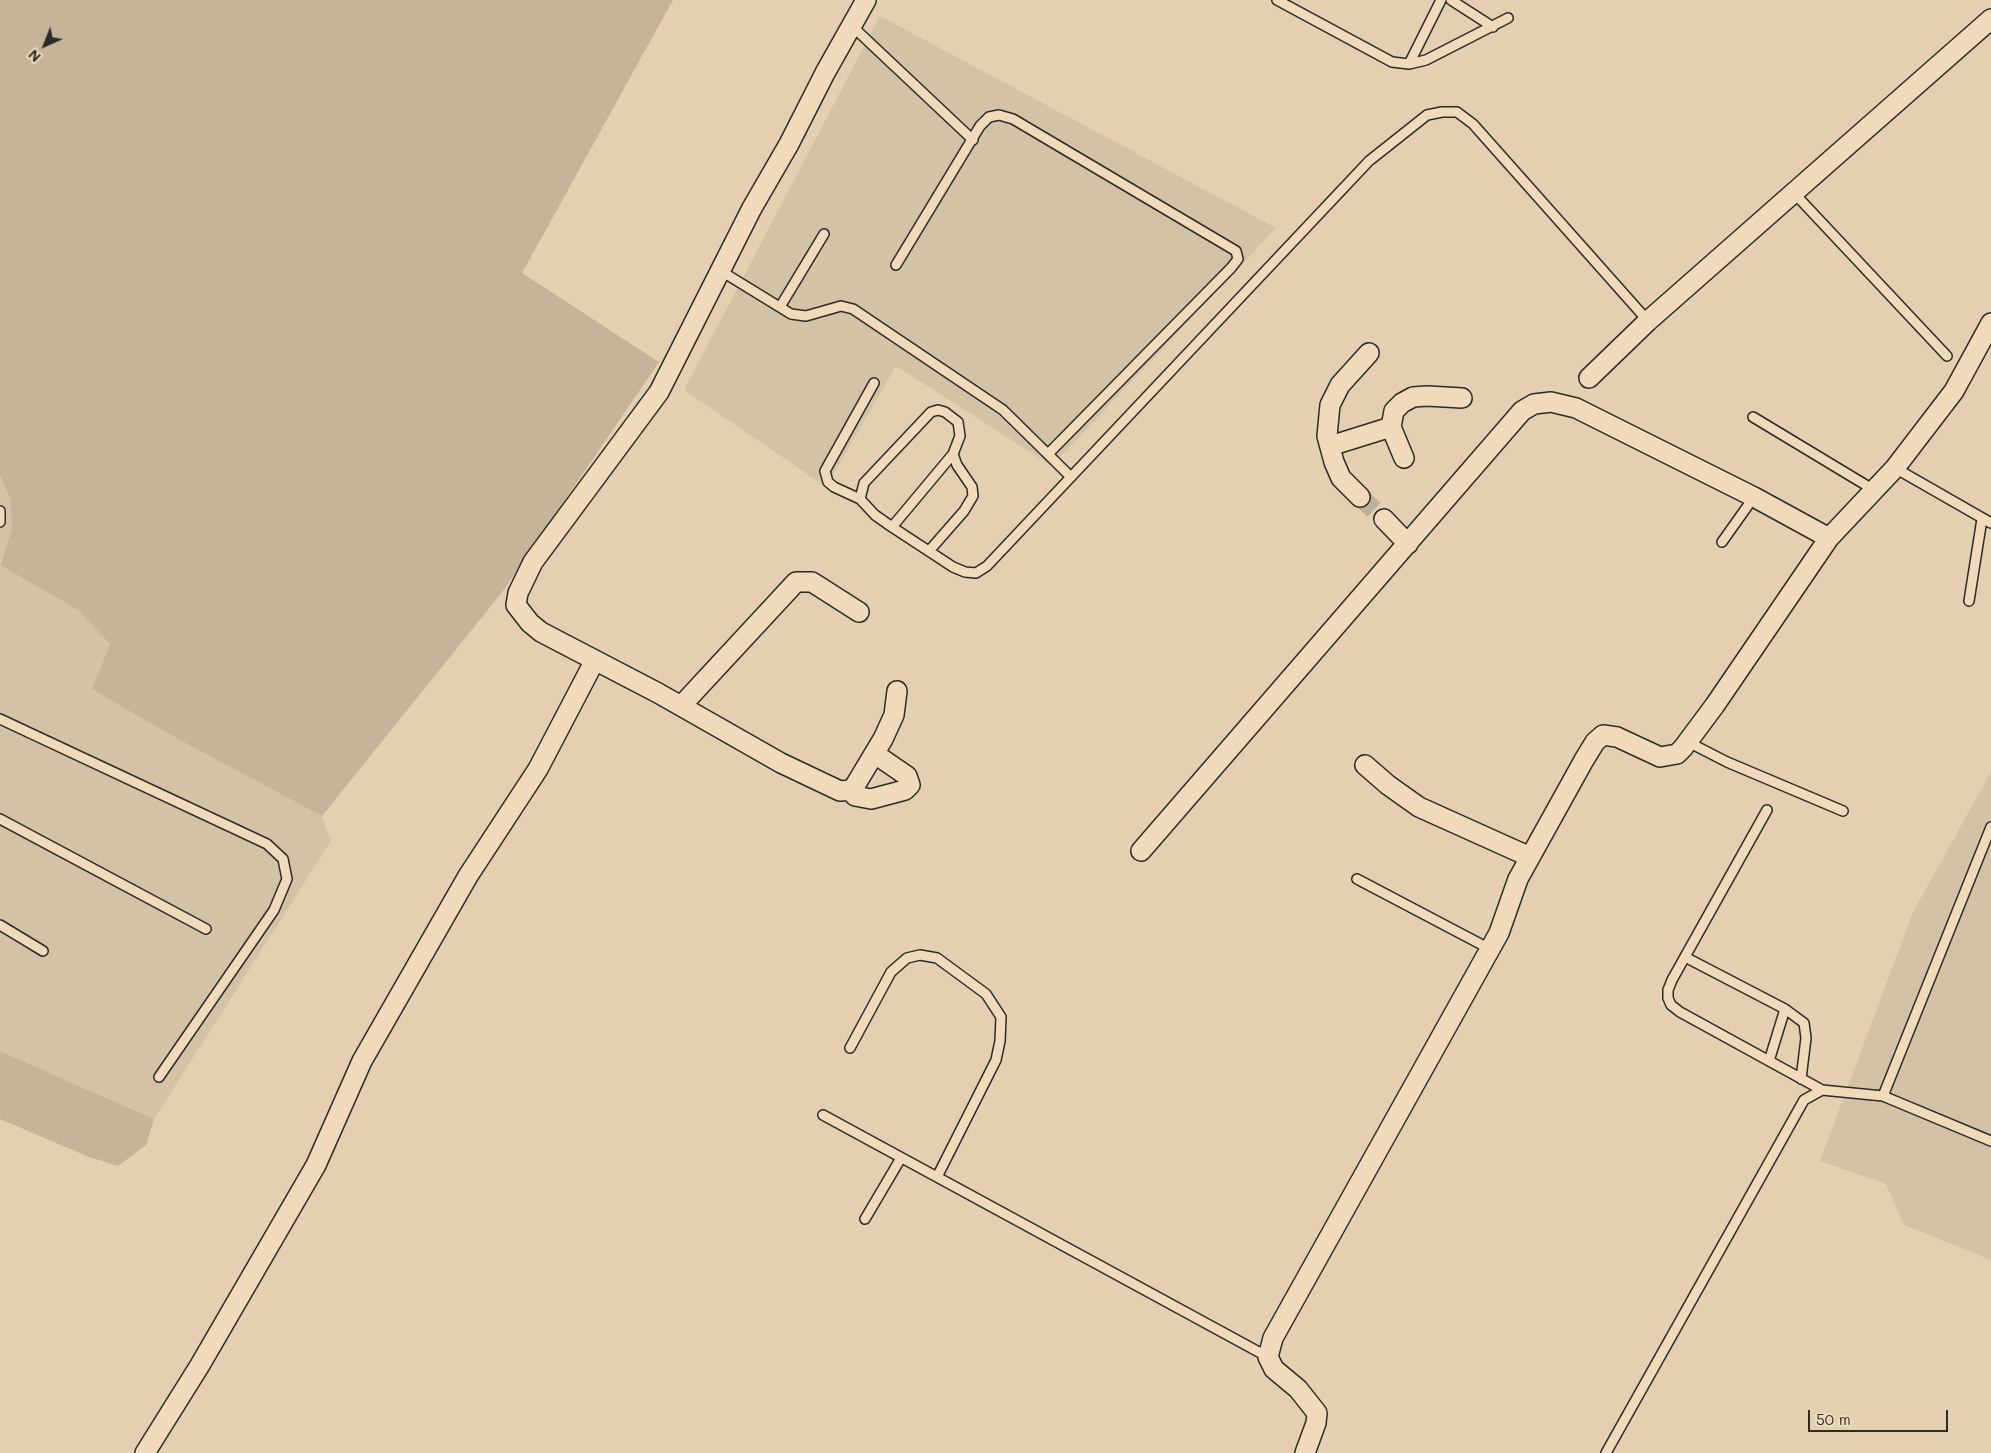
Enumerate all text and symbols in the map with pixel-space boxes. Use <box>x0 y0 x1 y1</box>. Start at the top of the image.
north arrow <box>20 20 70 70</box>
text: N <box>24 46 45 67</box>
scale bar <box>1811 1400 1951 1432</box>
text: 50 m <box>1816 1409 1851 1429</box>

